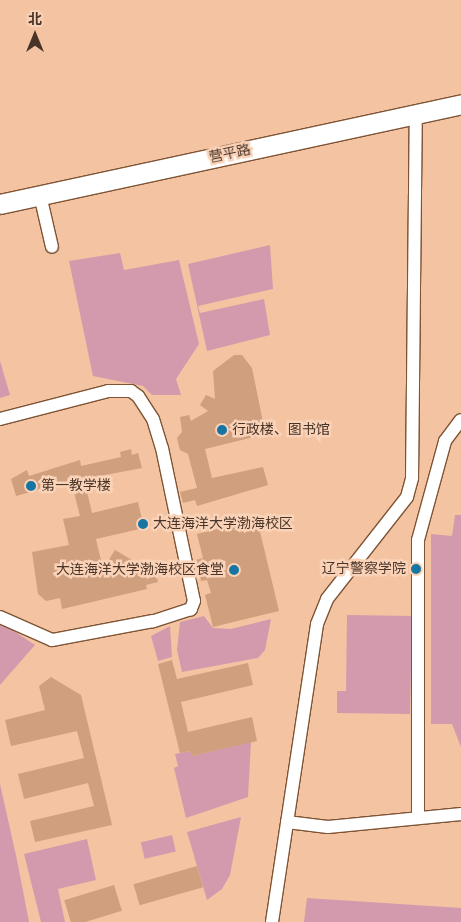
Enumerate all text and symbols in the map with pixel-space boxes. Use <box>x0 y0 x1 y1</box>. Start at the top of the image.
north arrow <box>10 10 60 60</box>
text: 北 <box>28 10 42 30</box>
street label: 营平路 <box>208 141 252 167</box>
place label: 行政楼、图书馆 <box>232 422 330 438</box>
marker: 行政楼、图书馆 <box>216 424 228 436</box>
place label: 第一教学楼 <box>41 478 111 494</box>
marker: 第一教学楼 <box>25 480 37 492</box>
place label: 大连海洋大学渤海校区 <box>153 516 293 532</box>
marker: 大连海洋大学渤海校区 <box>137 518 149 530</box>
place label: 辽宁警察学院 <box>322 561 406 577</box>
place label: 大连海洋大学渤海校区食堂 <box>56 562 224 578</box>
marker: 辽宁警察学院 <box>410 563 422 575</box>
marker: 大连海洋大学渤海校区食堂 <box>228 564 240 576</box>

